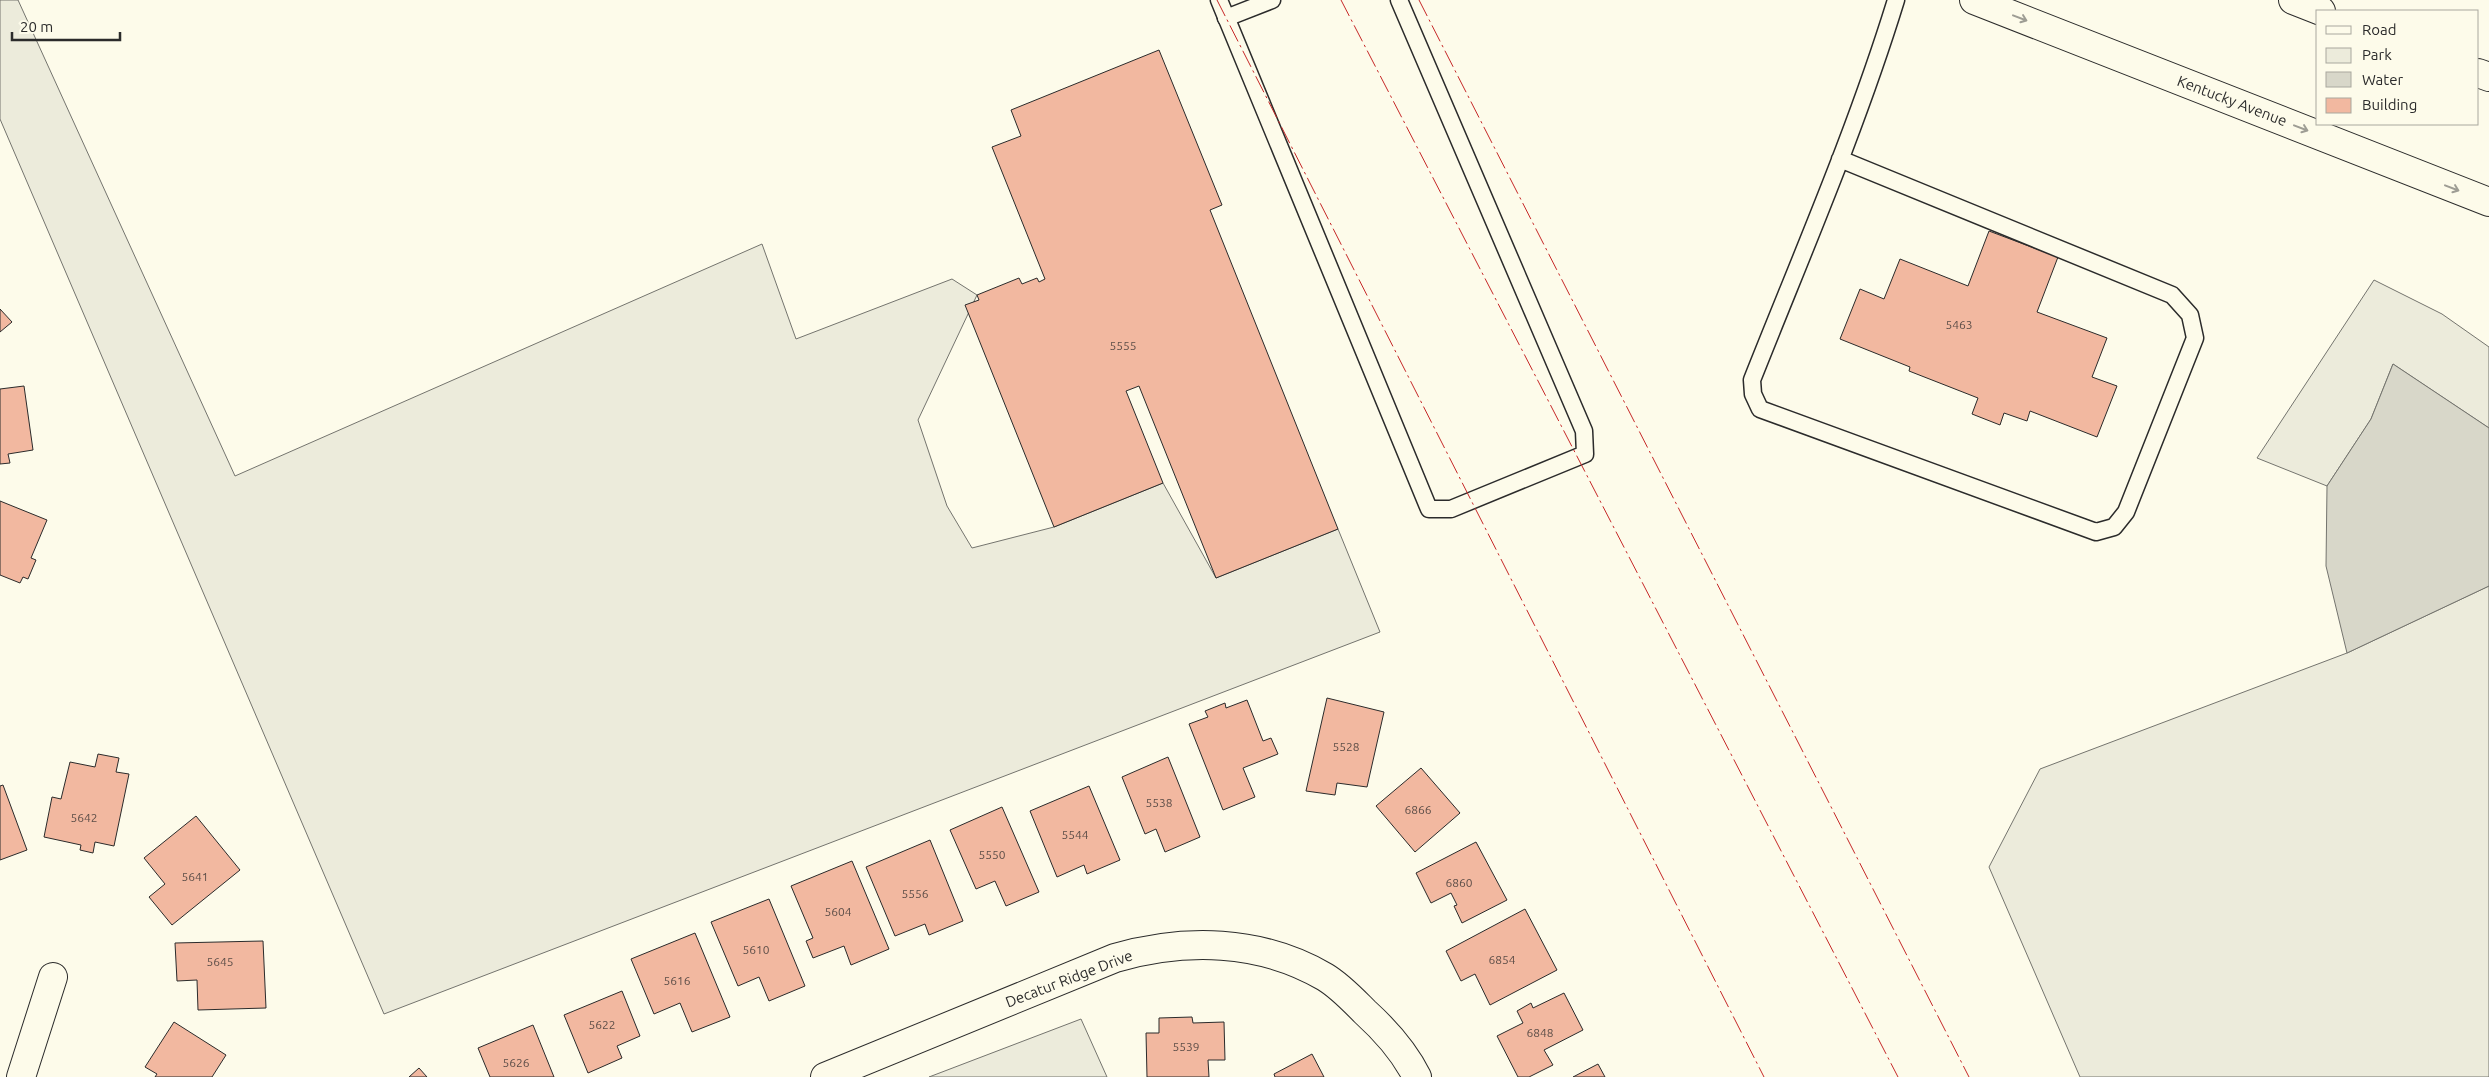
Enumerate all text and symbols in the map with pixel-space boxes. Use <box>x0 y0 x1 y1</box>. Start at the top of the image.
scale bar <box>12 10 120 42</box>
legend <box>2316 10 2479 125</box>
one-way arrow <box>2012 14 2027 23</box>
text: 20 m <box>20 18 53 35</box>
text: Road <box>2362 21 2397 38</box>
text: Park <box>2362 46 2392 63</box>
text: Water <box>2362 71 2403 88</box>
street label: Kentucky Avenue <box>2175 72 2289 129</box>
text: Building <box>2362 96 2417 113</box>
one-way arrow <box>2293 124 2308 134</box>
one-way arrow <box>2444 184 2460 193</box>
house number: 5463 <box>1945 318 1973 331</box>
house number: 5555 <box>1109 339 1137 352</box>
house number: 5528 <box>1332 740 1360 753</box>
house number: 5538 <box>1145 796 1173 809</box>
house number: 6866 <box>1404 803 1432 816</box>
house number: 5642 <box>70 811 98 824</box>
house number: 5544 <box>1061 828 1089 841</box>
house number: 5550 <box>978 848 1006 861</box>
house number: 5641 <box>181 870 209 883</box>
house number: 6860 <box>1445 876 1473 889</box>
house number: 5556 <box>901 887 929 900</box>
house number: 5604 <box>824 905 852 918</box>
house number: 5610 <box>742 943 770 956</box>
street label: Decatur Ridge Drive <box>1003 946 1135 1011</box>
house number: 6854 <box>1488 953 1516 966</box>
house number: 5645 <box>206 955 234 968</box>
house number: 5616 <box>663 974 691 987</box>
house number: 5622 <box>588 1018 616 1031</box>
house number: 6848 <box>1526 1026 1554 1039</box>
house number: 5539 <box>1172 1040 1200 1053</box>
house number: 5626 <box>502 1056 530 1069</box>

